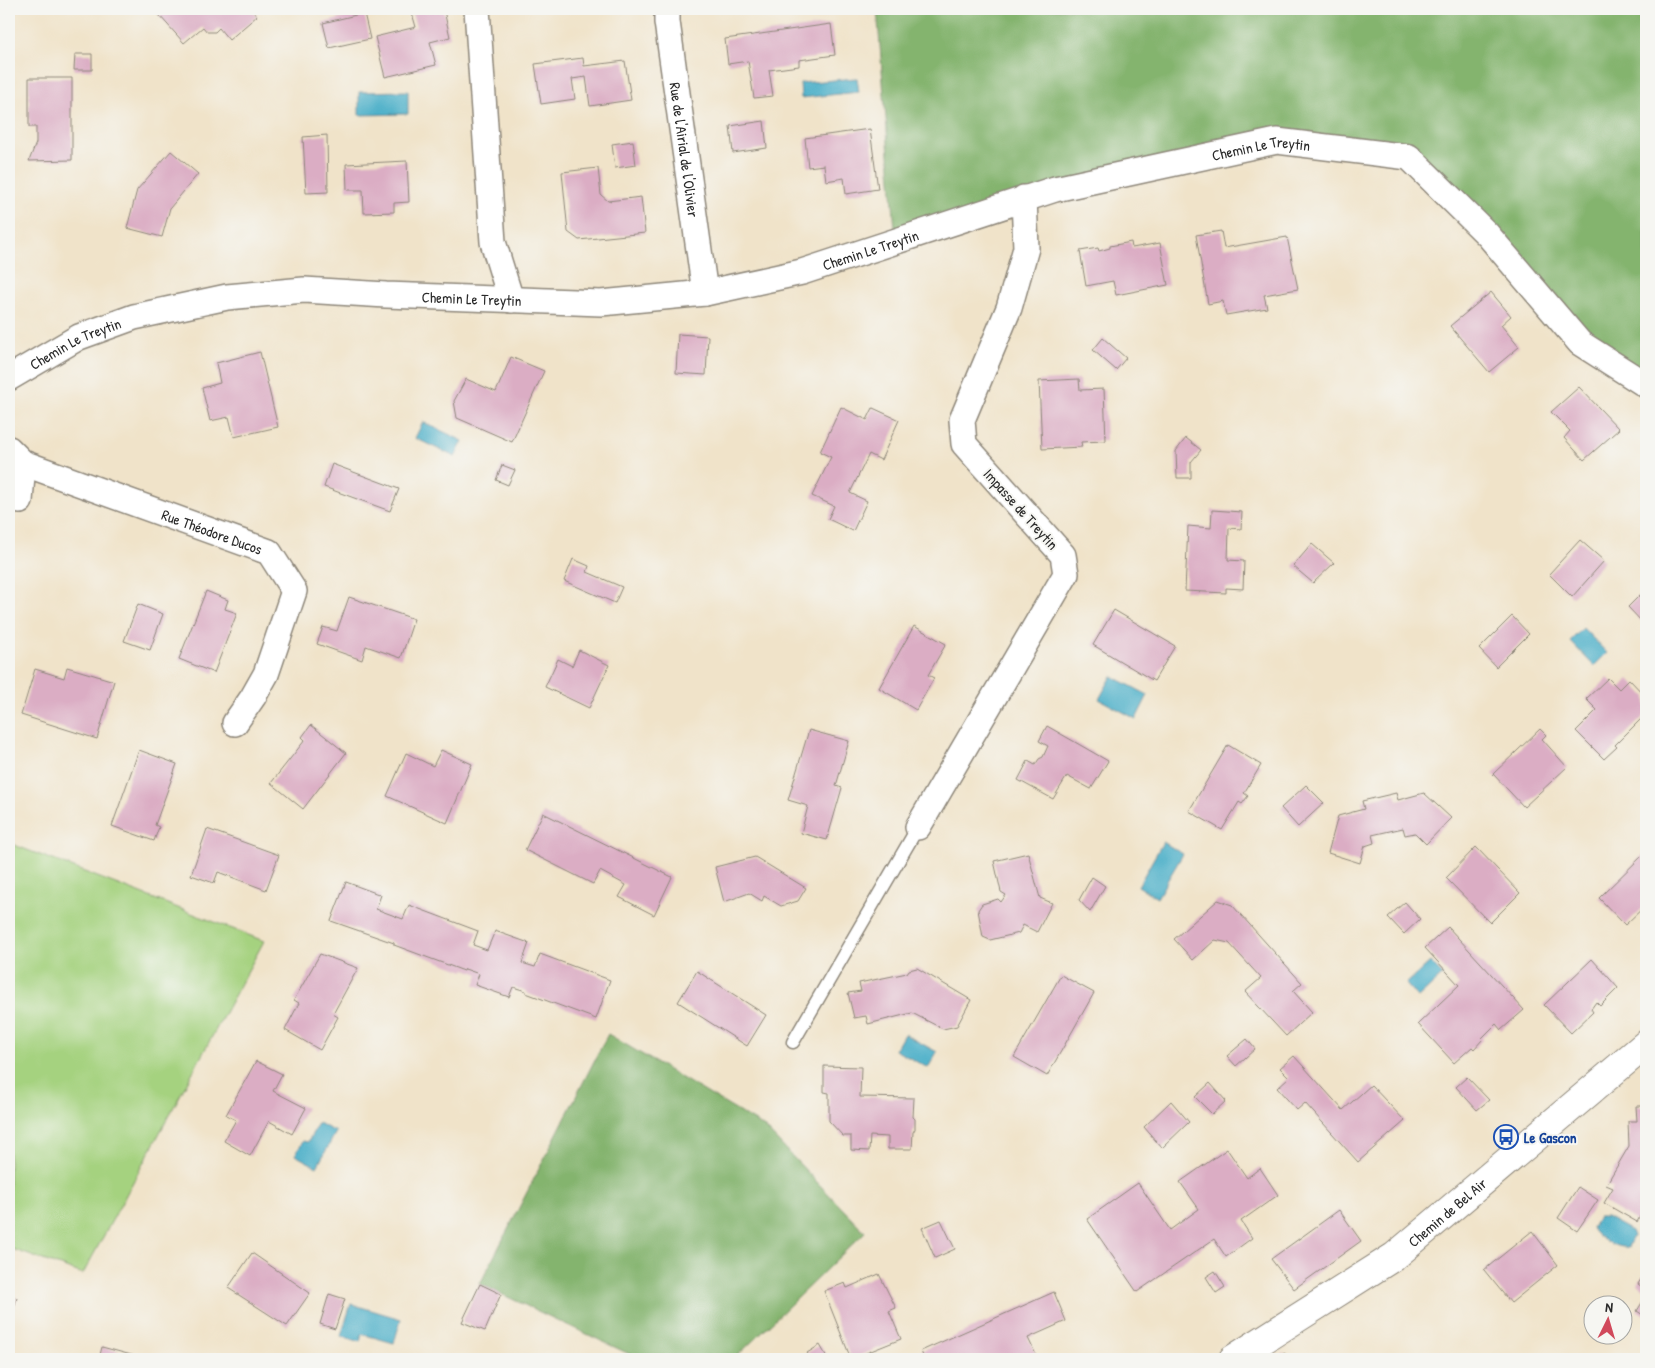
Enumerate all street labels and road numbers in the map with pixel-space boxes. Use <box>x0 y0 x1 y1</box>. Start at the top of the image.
street label: Rue de l'Airial de l'Olivier <box>665 81 705 219</box>
street label: Chemin Le Treytin <box>1210 131 1312 165</box>
street label: Chemin Le Treytin <box>820 224 921 275</box>
street label: Chemin Le Treytin <box>421 286 522 311</box>
street label: Chemin Le Treytin <box>25 312 124 374</box>
street label: Impasse de Treytin <box>979 464 1063 554</box>
street label: Rue Théodore Ducos <box>159 504 266 559</box>
street label: Chemin de Bel Air <box>1403 1173 1491 1251</box>

